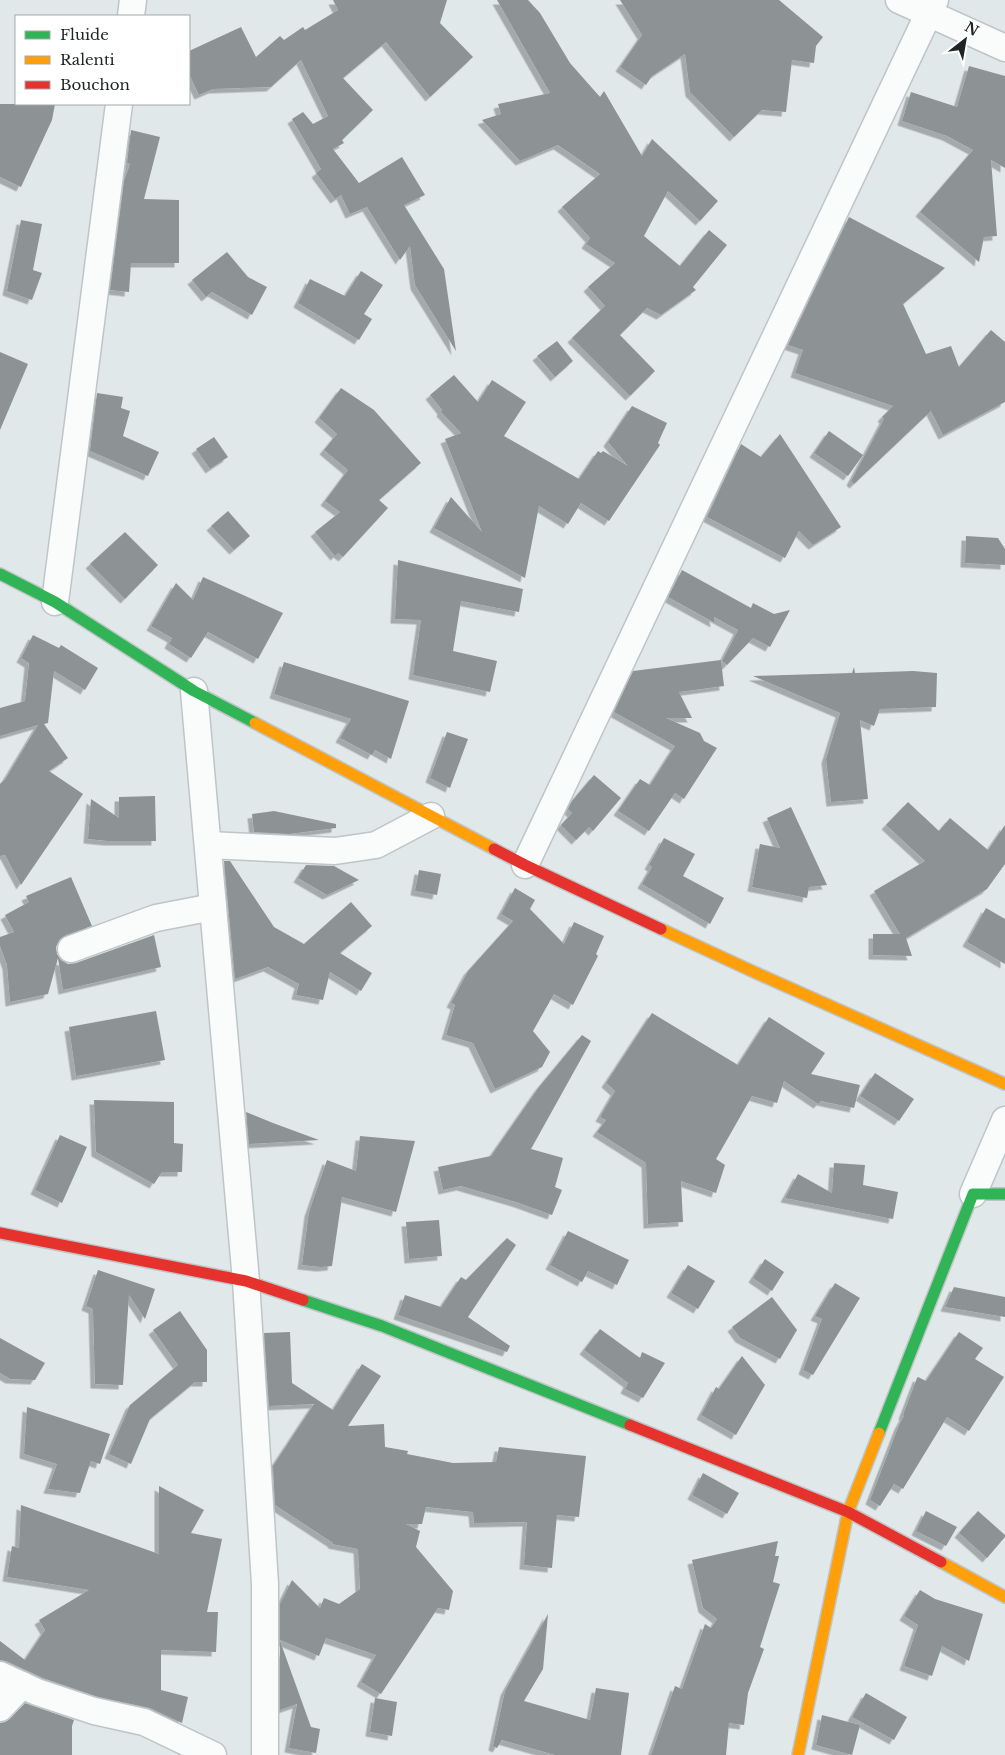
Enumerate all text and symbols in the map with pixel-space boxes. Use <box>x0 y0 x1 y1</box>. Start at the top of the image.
legend <box>15 15 190 105</box>
north arrow <box>940 15 990 65</box>
text: N <box>961 18 982 40</box>
text: Fluide <box>60 25 109 44</box>
text: Ralenti <box>60 50 115 69</box>
text: Bouchon <box>60 75 130 94</box>

